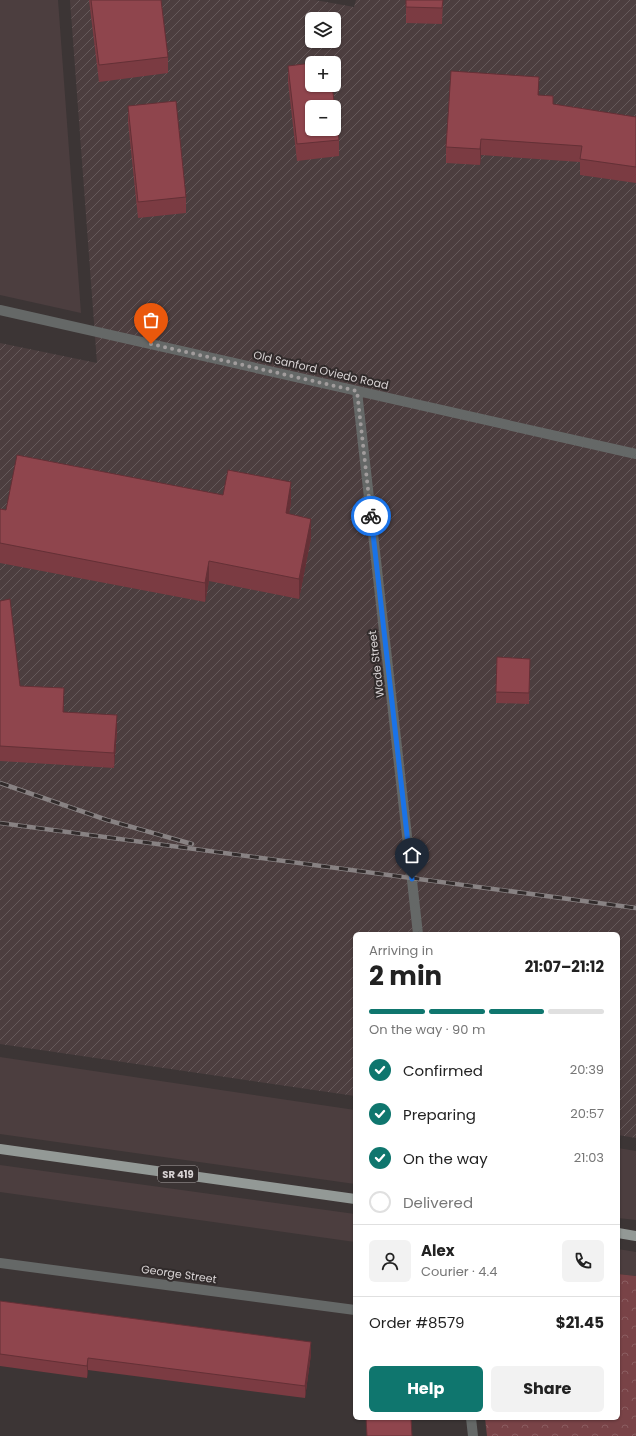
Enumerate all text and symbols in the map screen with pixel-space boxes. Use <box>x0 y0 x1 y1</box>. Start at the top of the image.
map controls <box>305 12 341 136</box>
button: layers <box>305 12 341 48</box>
button: + <box>305 56 341 92</box>
button: − <box>305 100 341 136</box>
pin <box>134 303 168 344</box>
icon: bag <box>140 309 162 331</box>
street label: Old Sanford Oviedo Road <box>252 347 390 393</box>
courier <box>351 496 391 536</box>
icon: bike <box>360 505 382 527</box>
street label: Wade Street <box>364 629 388 699</box>
pin <box>395 838 429 879</box>
icon: home <box>401 844 423 866</box>
text: Arriving in <box>369 941 433 960</box>
text: 21:07–21:12 <box>525 956 604 977</box>
text: 2 min <box>369 958 442 994</box>
text: On the way · 90 m <box>369 1020 485 1039</box>
icon: check <box>369 1059 391 1081</box>
text: Confirmed <box>403 1060 483 1081</box>
text: 20:39 <box>570 1060 604 1079</box>
icon: check <box>369 1103 391 1125</box>
text: Preparing <box>403 1104 476 1125</box>
text: 20:57 <box>570 1104 604 1123</box>
icon: check <box>369 1147 391 1169</box>
text: On the way <box>403 1148 488 1169</box>
text: 21:03 <box>574 1148 604 1167</box>
road number: SR 419 <box>158 1166 198 1182</box>
text: Delivered <box>403 1192 473 1213</box>
button: person <box>369 1240 411 1282</box>
text: Alex <box>421 1240 455 1261</box>
button: phone <box>562 1240 604 1282</box>
street label: George Street <box>140 1261 218 1287</box>
text: Courier · 4.4 <box>421 1262 497 1281</box>
text: Order #8579 <box>369 1312 465 1333</box>
text: $21.45 <box>556 1312 604 1333</box>
button: Help <box>369 1366 483 1412</box>
button: Share <box>491 1366 604 1412</box>

